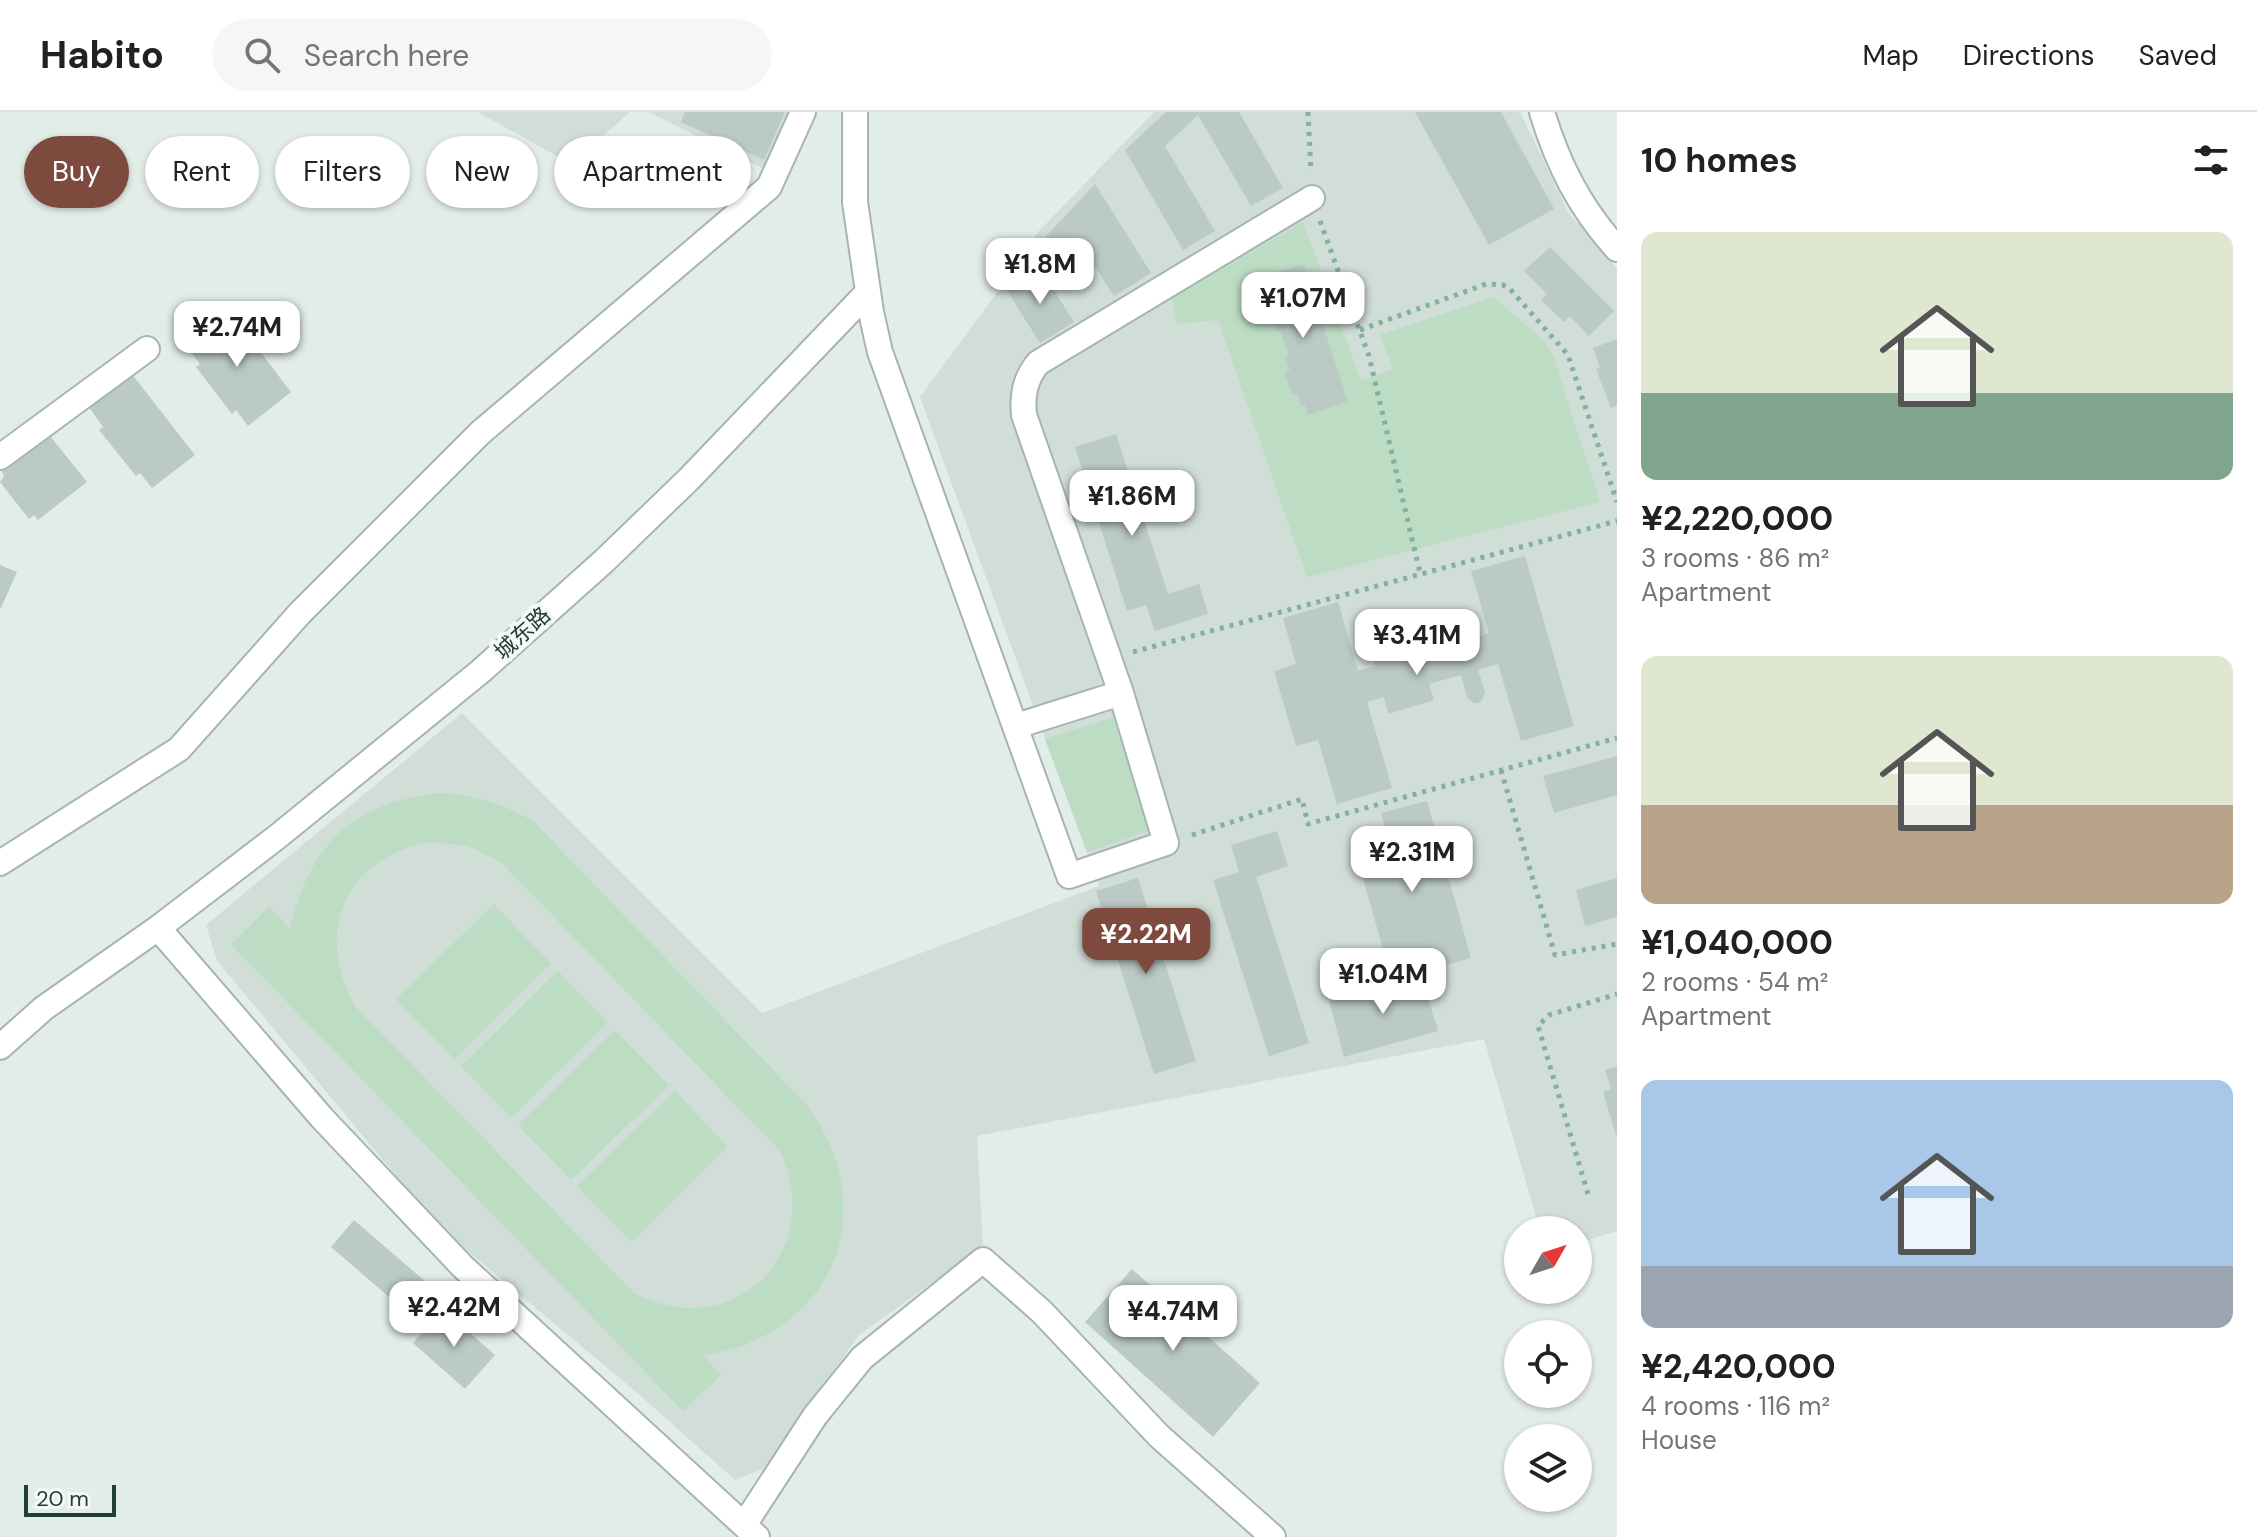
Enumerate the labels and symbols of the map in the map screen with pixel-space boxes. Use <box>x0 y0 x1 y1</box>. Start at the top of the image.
pin: ¥1.8M <box>984 238 1096 306</box>
pin: ¥1.07M <box>1238 272 1368 340</box>
pin: ¥2.74M <box>172 301 302 369</box>
pin: ¥1.86M <box>1067 470 1197 538</box>
street label: 城东路 <box>488 601 557 666</box>
pin: ¥3.41M <box>1352 609 1482 677</box>
pin: ¥2.31M <box>1347 826 1477 894</box>
pin: ¥2.22M <box>1081 908 1211 976</box>
pin: ¥1.04M <box>1318 948 1448 1016</box>
north arrow <box>1504 1216 1592 1304</box>
pin: ¥2.42M <box>389 1281 519 1349</box>
pin: ¥4.74M <box>1108 1285 1238 1353</box>
scale bar <box>24 1481 116 1517</box>

